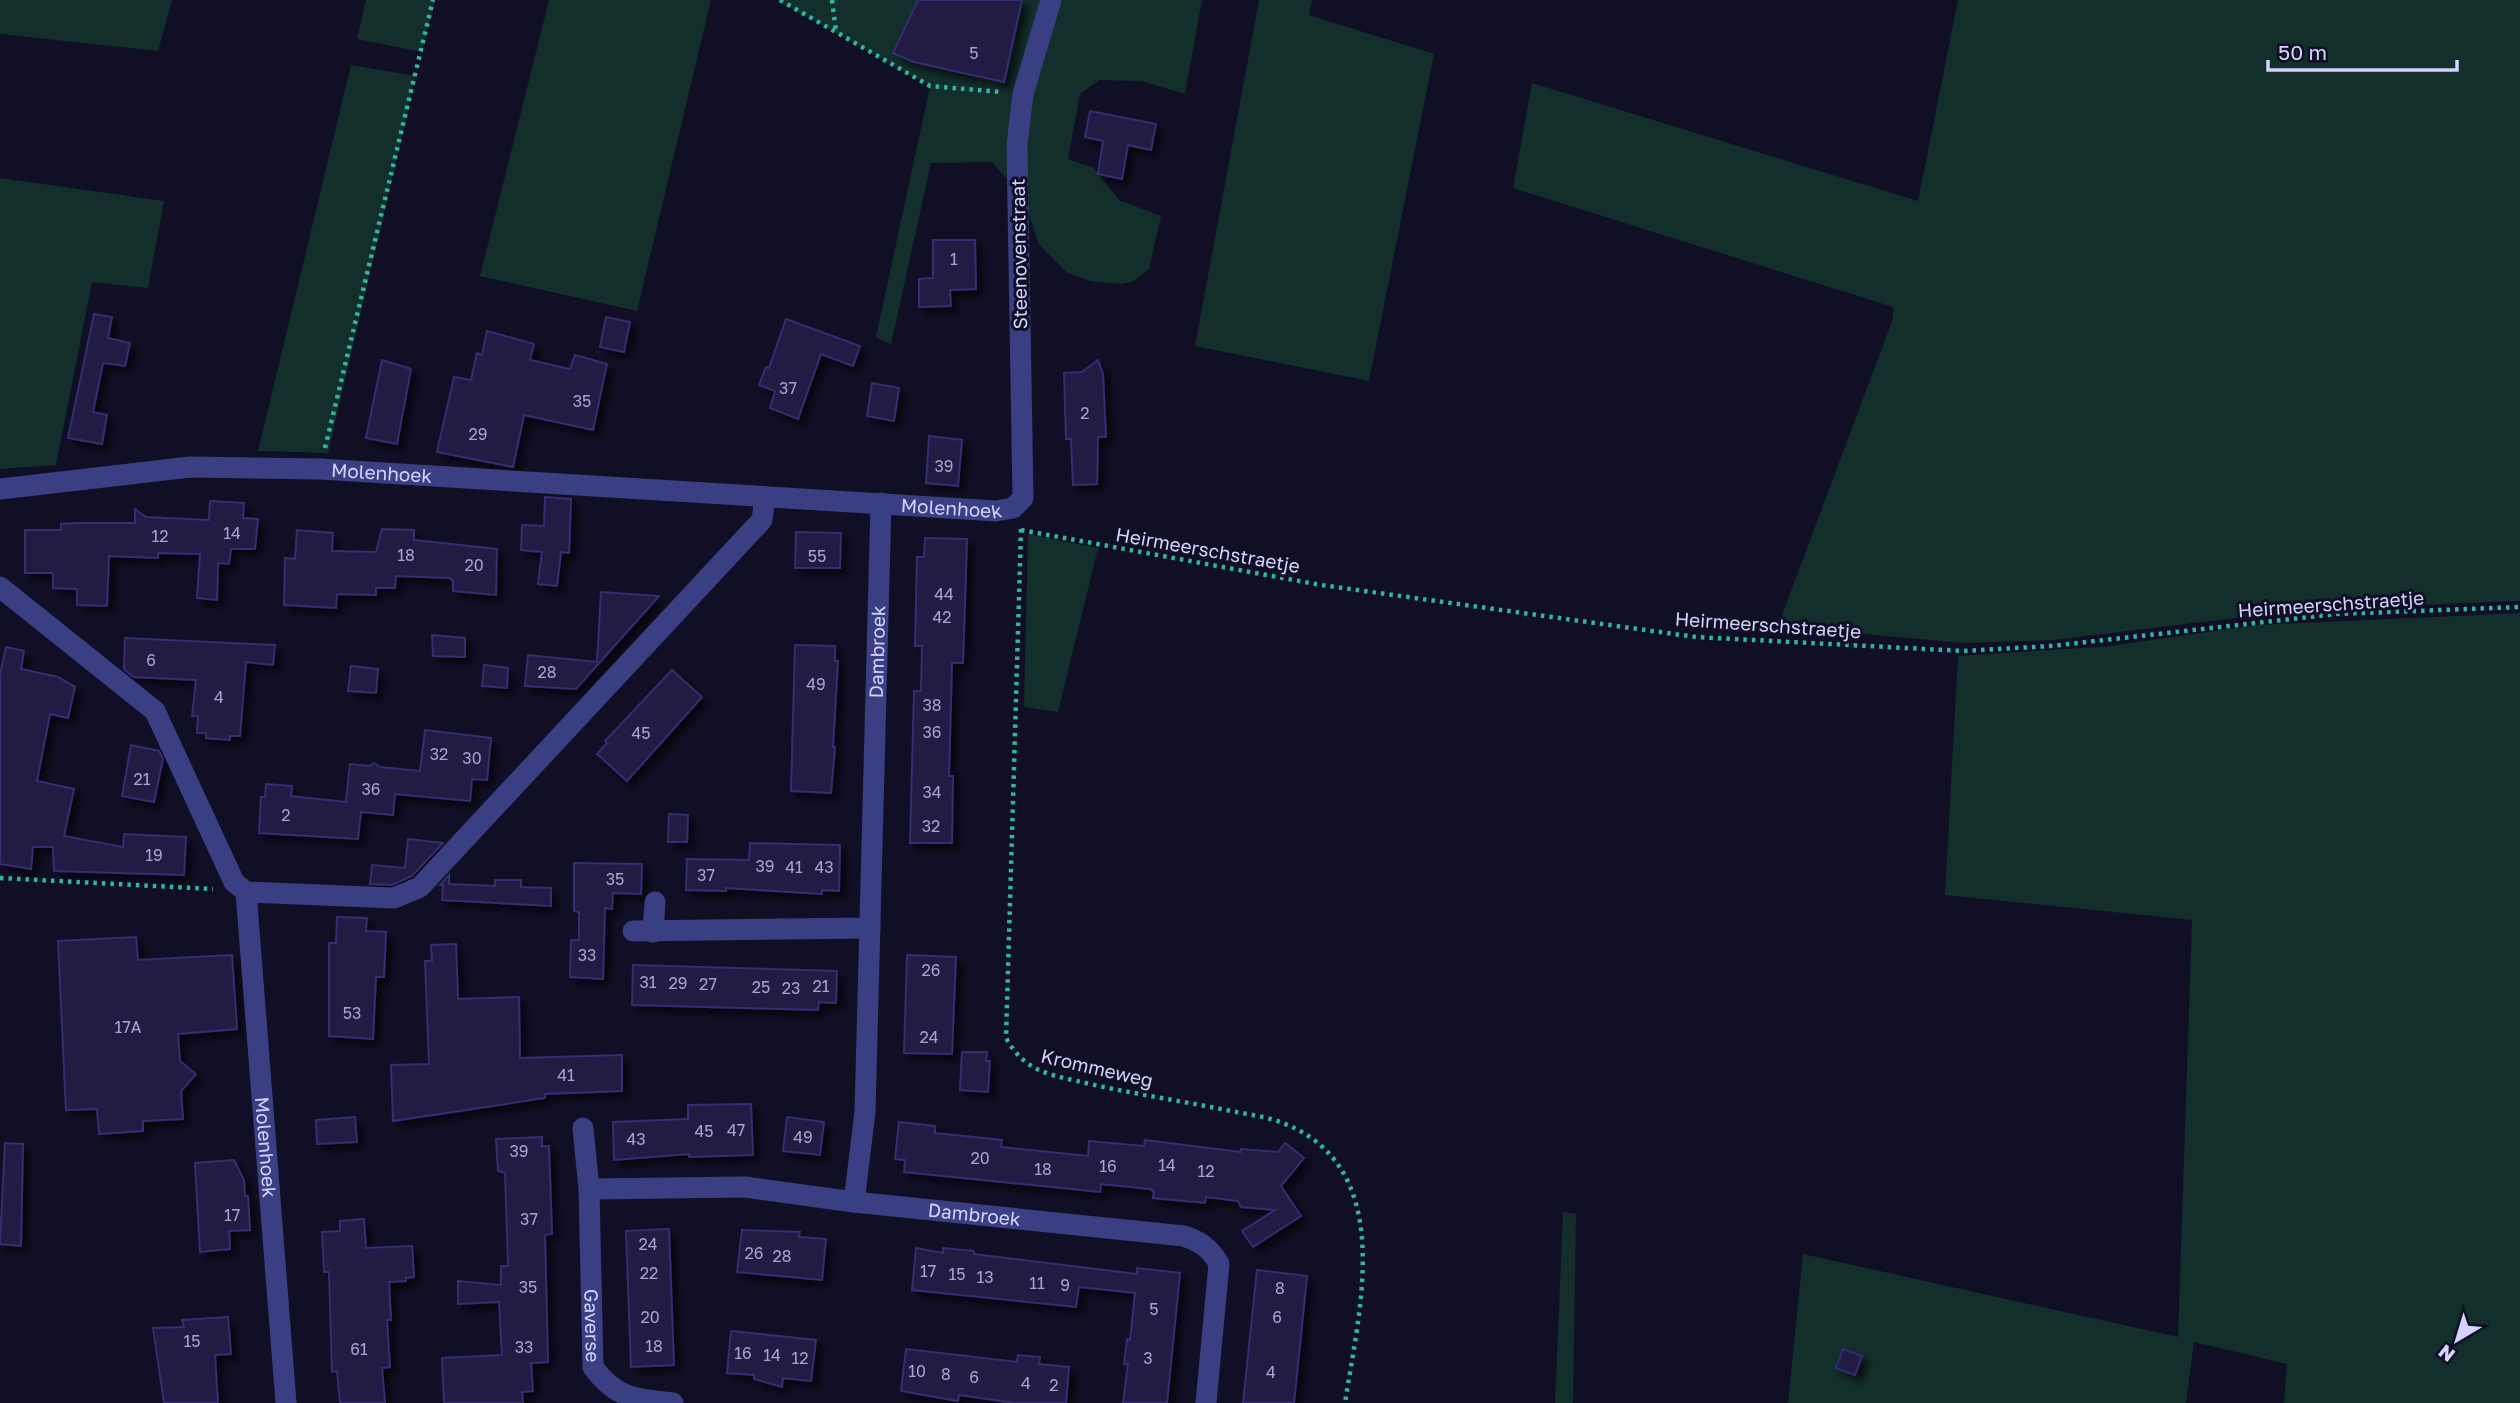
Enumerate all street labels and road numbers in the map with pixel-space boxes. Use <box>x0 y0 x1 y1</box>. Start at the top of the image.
street label: Steenovenstraat <box>1006 178 1031 330</box>
street label: Molenhoek <box>330 458 433 487</box>
street label: Molenhoek <box>900 493 1004 523</box>
street label: Heirmeerschstraetje <box>1114 522 1302 577</box>
street label: Heirmeerschstraetje <box>2237 586 2425 621</box>
street label: Dambroek <box>864 605 889 699</box>
street label: Heirmeerschstraetje <box>1674 607 1862 642</box>
street label: Krommeweg <box>1039 1043 1155 1092</box>
street label: Molenhoek <box>251 1096 282 1199</box>
street label: Dambroek <box>927 1198 1022 1230</box>
street label: Gaverse <box>580 1289 605 1363</box>

